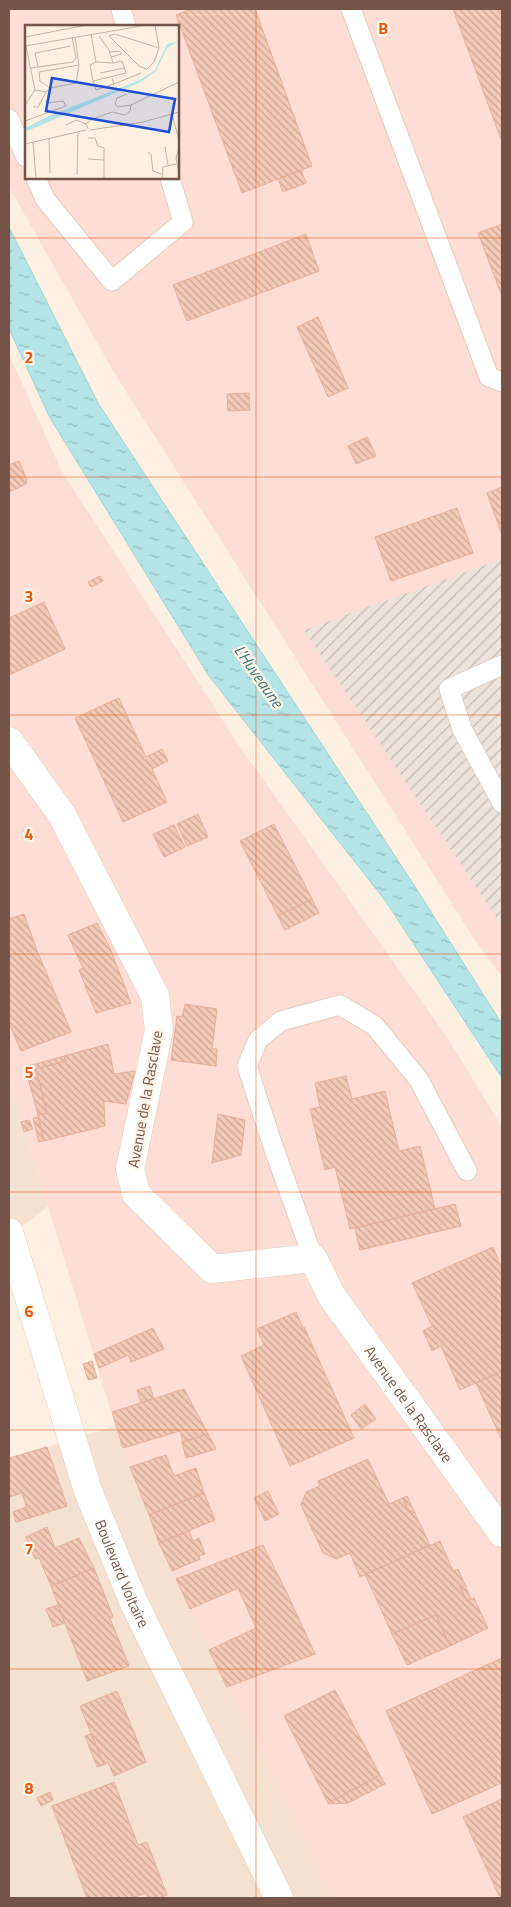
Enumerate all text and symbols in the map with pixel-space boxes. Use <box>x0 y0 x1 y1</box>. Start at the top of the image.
text: B <box>378 16 388 40</box>
inset map <box>25 25 179 179</box>
text: 2 <box>25 345 33 369</box>
text: 3 <box>25 584 33 608</box>
water label: L'Huveaune <box>229 640 290 714</box>
text: 4 <box>25 822 34 846</box>
street label: Avenue de la Rasclave <box>122 1028 168 1170</box>
text: 5 <box>25 1060 34 1084</box>
text: 6 <box>25 1299 34 1323</box>
street label: Avenue de la Rasclave <box>359 1341 459 1467</box>
street label: Boulevard Voltaire <box>89 1516 156 1631</box>
text: 7 <box>25 1537 33 1561</box>
text: 8 <box>25 1776 34 1800</box>

